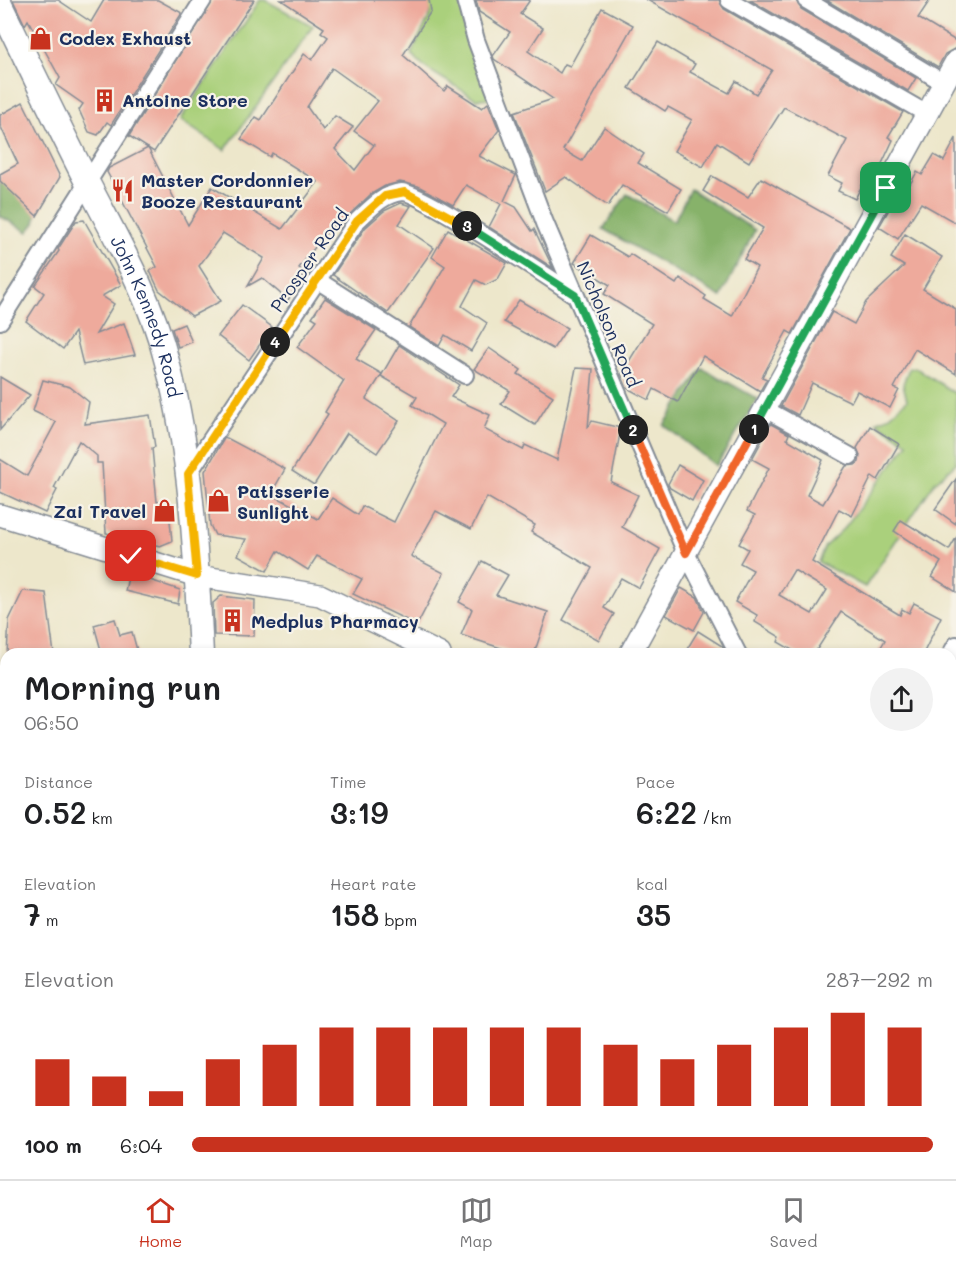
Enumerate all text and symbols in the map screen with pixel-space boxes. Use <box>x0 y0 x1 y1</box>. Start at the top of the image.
shop icon: Codex Exhaust <box>28 25 54 51</box>
place label: Codex Exhaust <box>59 26 191 50</box>
building icon: Antoine Store <box>91 87 117 113</box>
place label: Antoine Store <box>122 88 248 112</box>
pin <box>860 162 911 213</box>
place label: Master Cordonnier Booze Restaurant <box>141 168 313 213</box>
icon: arrive <box>869 171 902 204</box>
restaurant icon: Master Cordonnier Booze Restaurant <box>110 177 136 203</box>
street label: Prosper Road <box>264 203 354 317</box>
pin: 3 <box>452 211 482 241</box>
text: 3 <box>462 215 472 236</box>
street label: John Kennedy Road <box>105 232 187 399</box>
street label: Nicholson Road <box>572 257 646 391</box>
pin: 4 <box>260 327 290 357</box>
text: 4 <box>270 331 280 352</box>
pin: 1 <box>739 414 769 444</box>
pin: 2 <box>618 415 648 445</box>
text: 1 <box>750 418 758 439</box>
text: 2 <box>629 419 637 440</box>
place label: Patisserie Sunlight <box>237 479 330 524</box>
shop icon: Patisserie Sunlight <box>206 488 232 514</box>
shop icon: Zai Travel <box>151 498 177 524</box>
place label: Zai Travel <box>53 499 146 523</box>
pin <box>105 530 156 581</box>
icon: check <box>114 539 147 572</box>
building icon: Medplus Pharmacy <box>220 608 246 634</box>
place label: Medplus Pharmacy <box>251 609 419 633</box>
text: Morning run <box>24 665 221 708</box>
button: share <box>870 668 933 731</box>
text: 06:50 <box>24 709 79 735</box>
text: Distance <box>24 771 93 792</box>
text: Time <box>330 771 366 792</box>
text: Pace <box>636 771 675 792</box>
text: 0.52 <box>24 792 86 832</box>
text: 3:19 <box>330 792 389 832</box>
text: 6:22 <box>636 792 697 832</box>
text: km <box>86 807 113 828</box>
text: /km <box>697 807 732 828</box>
text: Elevation <box>24 873 96 894</box>
text: Heart rate <box>330 873 416 894</box>
text: kcal <box>636 873 668 894</box>
text: 7 <box>24 894 41 934</box>
text: 158 <box>330 894 379 934</box>
text: 35 <box>636 894 671 934</box>
text: m <box>41 909 59 930</box>
text: bpm <box>379 909 417 930</box>
text: Elevation <box>24 966 114 992</box>
text: 287–292 m <box>826 966 933 992</box>
text: 100 m <box>24 1132 82 1158</box>
text: 6:04 <box>120 1132 162 1158</box>
tab: Home <box>139 1194 182 1251</box>
tab: Map <box>460 1194 493 1251</box>
tab: Saved <box>770 1194 817 1251</box>

